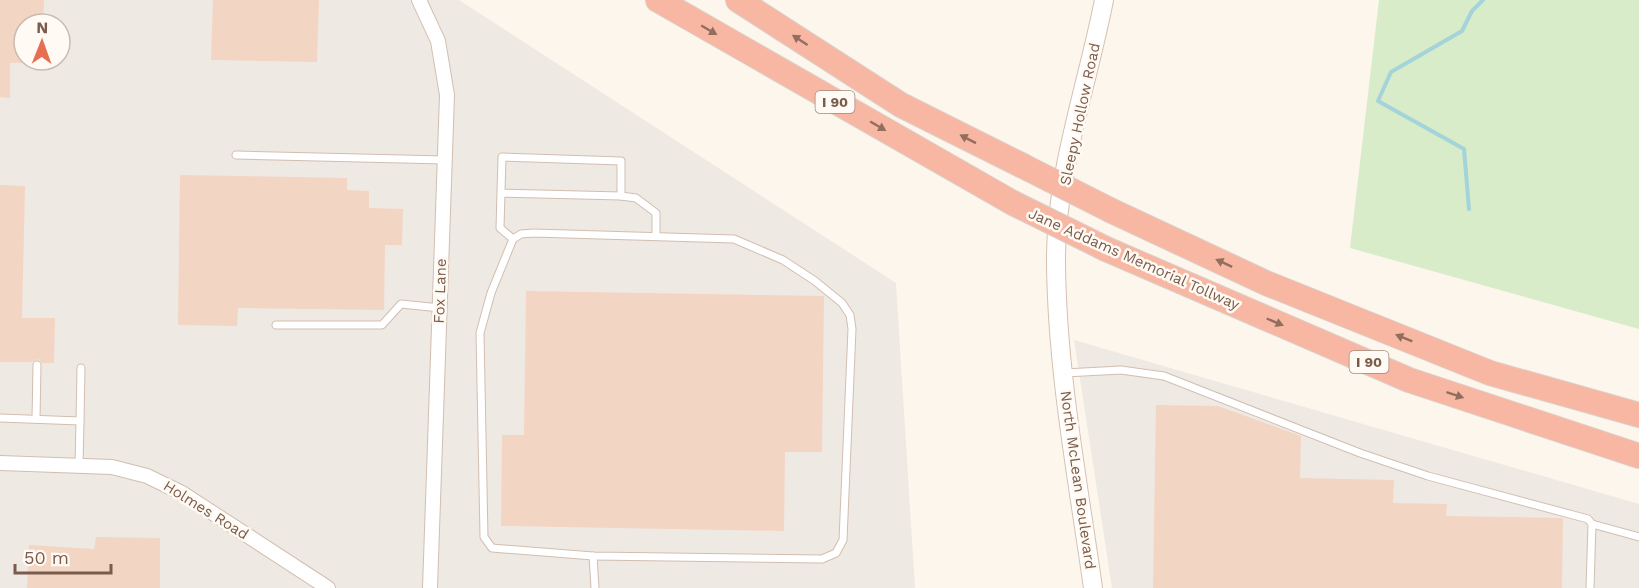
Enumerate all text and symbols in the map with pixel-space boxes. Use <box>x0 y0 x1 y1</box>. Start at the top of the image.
north arrow <box>12 12 72 72</box>
text: N <box>36 18 48 37</box>
one-way arrow <box>701 24 717 35</box>
one-way arrow <box>793 34 809 46</box>
street label: Sleepy Hollow Road <box>1056 41 1104 187</box>
road number: I 90 <box>816 91 854 113</box>
one-way arrow <box>870 121 887 131</box>
one-way arrow <box>960 134 977 143</box>
street label: Jane Addams Memorial Tollway <box>1026 204 1243 314</box>
street label: Fox Lane <box>430 258 450 324</box>
one-way arrow <box>1216 259 1233 268</box>
one-way arrow <box>1266 318 1284 327</box>
one-way arrow <box>1395 333 1413 342</box>
road number: I 90 <box>1350 351 1388 373</box>
street label: North McLean Boulevard <box>1057 390 1099 570</box>
one-way arrow <box>1447 391 1465 400</box>
street label: Holmes Road <box>160 477 252 543</box>
scale bar <box>15 537 111 575</box>
text: 50 m <box>24 547 69 568</box>

